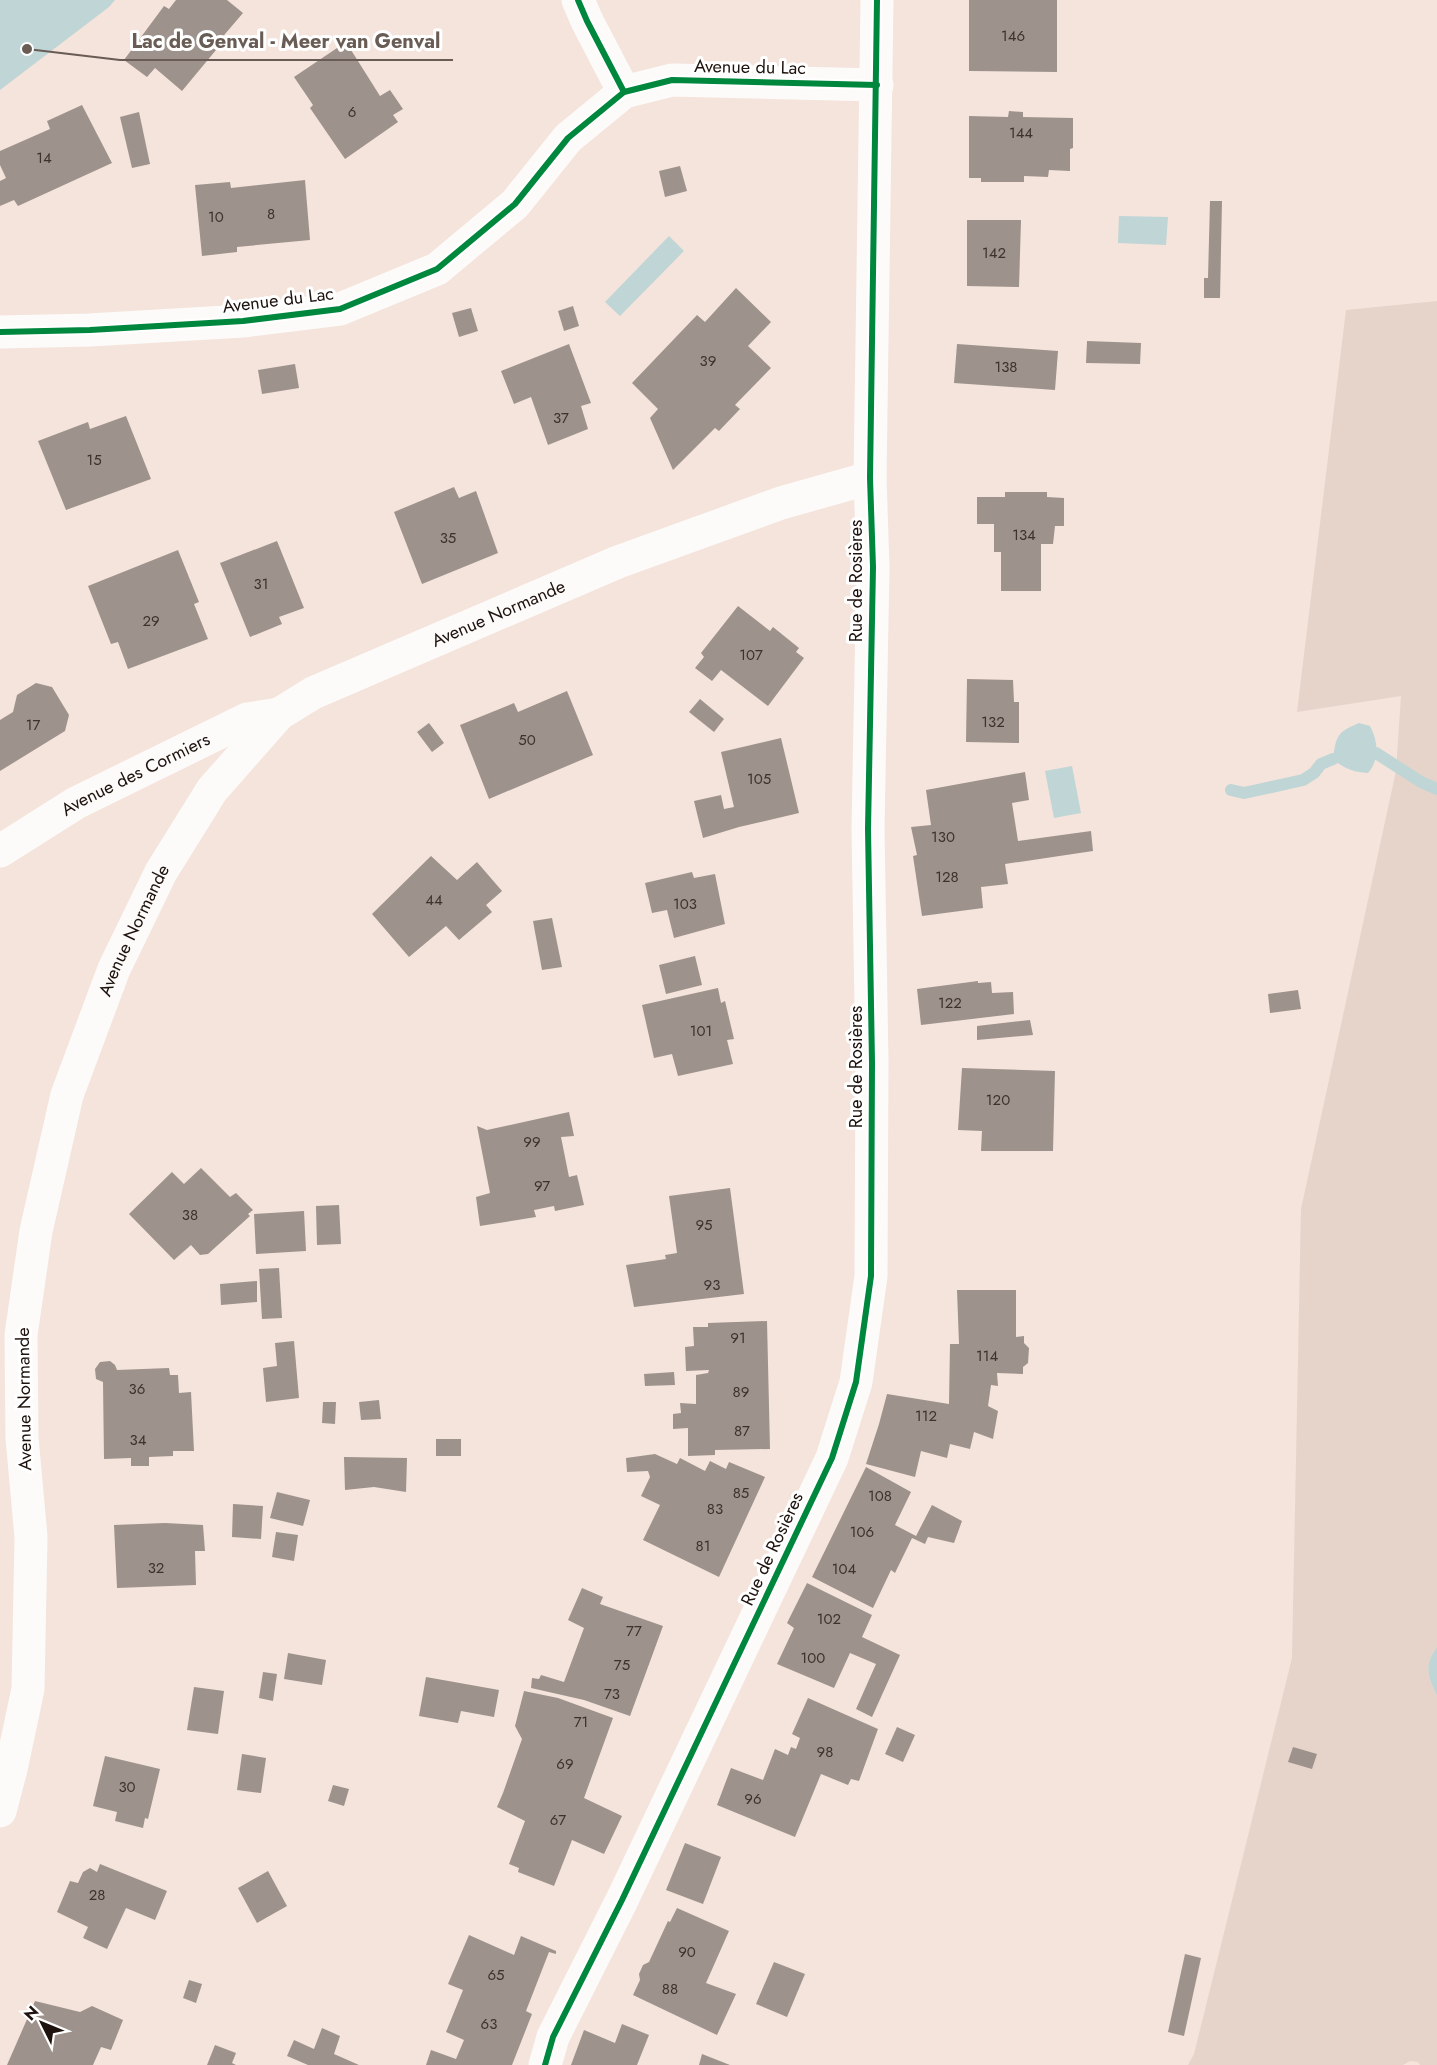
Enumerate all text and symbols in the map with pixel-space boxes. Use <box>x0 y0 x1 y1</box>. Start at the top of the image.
callout: Lac de Genval - Meer van Genval <box>120 22 453 60</box>
house number: 146 <box>1001 25 1025 47</box>
text: Lac de Genval - Meer van Genval <box>132 27 440 56</box>
street label: Avenue du Lac <box>694 53 806 81</box>
house number: 6 <box>348 101 356 123</box>
house number: 144 <box>1009 122 1033 144</box>
house number: 14 <box>36 147 52 169</box>
house number: 8 <box>267 203 275 225</box>
house number: 10 <box>208 206 224 228</box>
house number: 142 <box>982 242 1006 264</box>
street label: Avenue du Lac <box>221 280 335 320</box>
house number: 39 <box>700 350 716 372</box>
house number: 138 <box>994 356 1018 378</box>
house number: 37 <box>553 407 569 429</box>
house number: 15 <box>86 449 102 471</box>
street label: Rue de Rosières <box>843 520 869 642</box>
house number: 134 <box>1012 524 1036 546</box>
house number: 35 <box>440 527 456 549</box>
house number: 31 <box>254 573 268 595</box>
street label: Avenue Normande <box>427 573 569 654</box>
house number: 29 <box>142 610 160 632</box>
house number: 107 <box>739 644 763 666</box>
house number: 132 <box>981 711 1005 733</box>
house number: 17 <box>26 714 40 736</box>
street label: Avenue des Cormiers <box>56 726 214 822</box>
house number: 50 <box>518 729 536 751</box>
house number: 105 <box>747 768 771 790</box>
house number: 130 <box>931 826 955 848</box>
street label: Avenue Normande <box>92 859 176 1000</box>
house number: 128 <box>935 866 959 888</box>
house number: 44 <box>425 889 443 911</box>
house number: 103 <box>673 893 697 915</box>
house number: 122 <box>938 992 962 1014</box>
street label: Rue de Rosières <box>843 1006 869 1128</box>
house number: 101 <box>690 1020 712 1042</box>
house number: 120 <box>986 1089 1010 1111</box>
house number: 99 <box>523 1131 541 1153</box>
house number: 97 <box>534 1175 550 1197</box>
house number: 38 <box>182 1204 198 1226</box>
house number: 95 <box>695 1214 713 1236</box>
house number: 93 <box>704 1274 720 1296</box>
street label: Avenue Normande <box>10 1327 38 1471</box>
house number: 91 <box>730 1327 746 1349</box>
house number: 114 <box>976 1345 998 1367</box>
house number: 36 <box>129 1378 145 1400</box>
house number: 89 <box>733 1381 749 1403</box>
house number: 112 <box>915 1405 937 1427</box>
house number: 87 <box>734 1420 750 1442</box>
house number: 34 <box>130 1429 147 1451</box>
house number: 85 <box>733 1482 749 1504</box>
house number: 108 <box>868 1485 892 1507</box>
street label: Rue de Rosières <box>734 1488 810 1610</box>
house number: 83 <box>707 1498 723 1520</box>
house number: 106 <box>850 1521 874 1543</box>
house number: 81 <box>696 1535 710 1557</box>
house number: 32 <box>148 1557 164 1579</box>
house number: 104 <box>832 1558 857 1580</box>
house number: 102 <box>817 1608 841 1630</box>
house number: 77 <box>626 1620 642 1642</box>
house number: 100 <box>801 1647 825 1669</box>
house number: 75 <box>614 1654 630 1676</box>
house number: 73 <box>604 1683 620 1705</box>
house number: 71 <box>574 1711 588 1733</box>
house number: 98 <box>817 1741 833 1763</box>
house number: 69 <box>556 1753 574 1775</box>
house number: 30 <box>118 1776 136 1798</box>
house number: 96 <box>744 1788 762 1810</box>
house number: 67 <box>550 1809 566 1831</box>
house number: 28 <box>89 1884 105 1906</box>
house number: 90 <box>678 1941 696 1963</box>
house number: 65 <box>487 1964 505 1986</box>
house number: 88 <box>662 1978 678 2000</box>
north arrow <box>12 1993 72 2053</box>
text: N <box>19 2001 44 2026</box>
house number: 63 <box>481 2013 497 2035</box>

